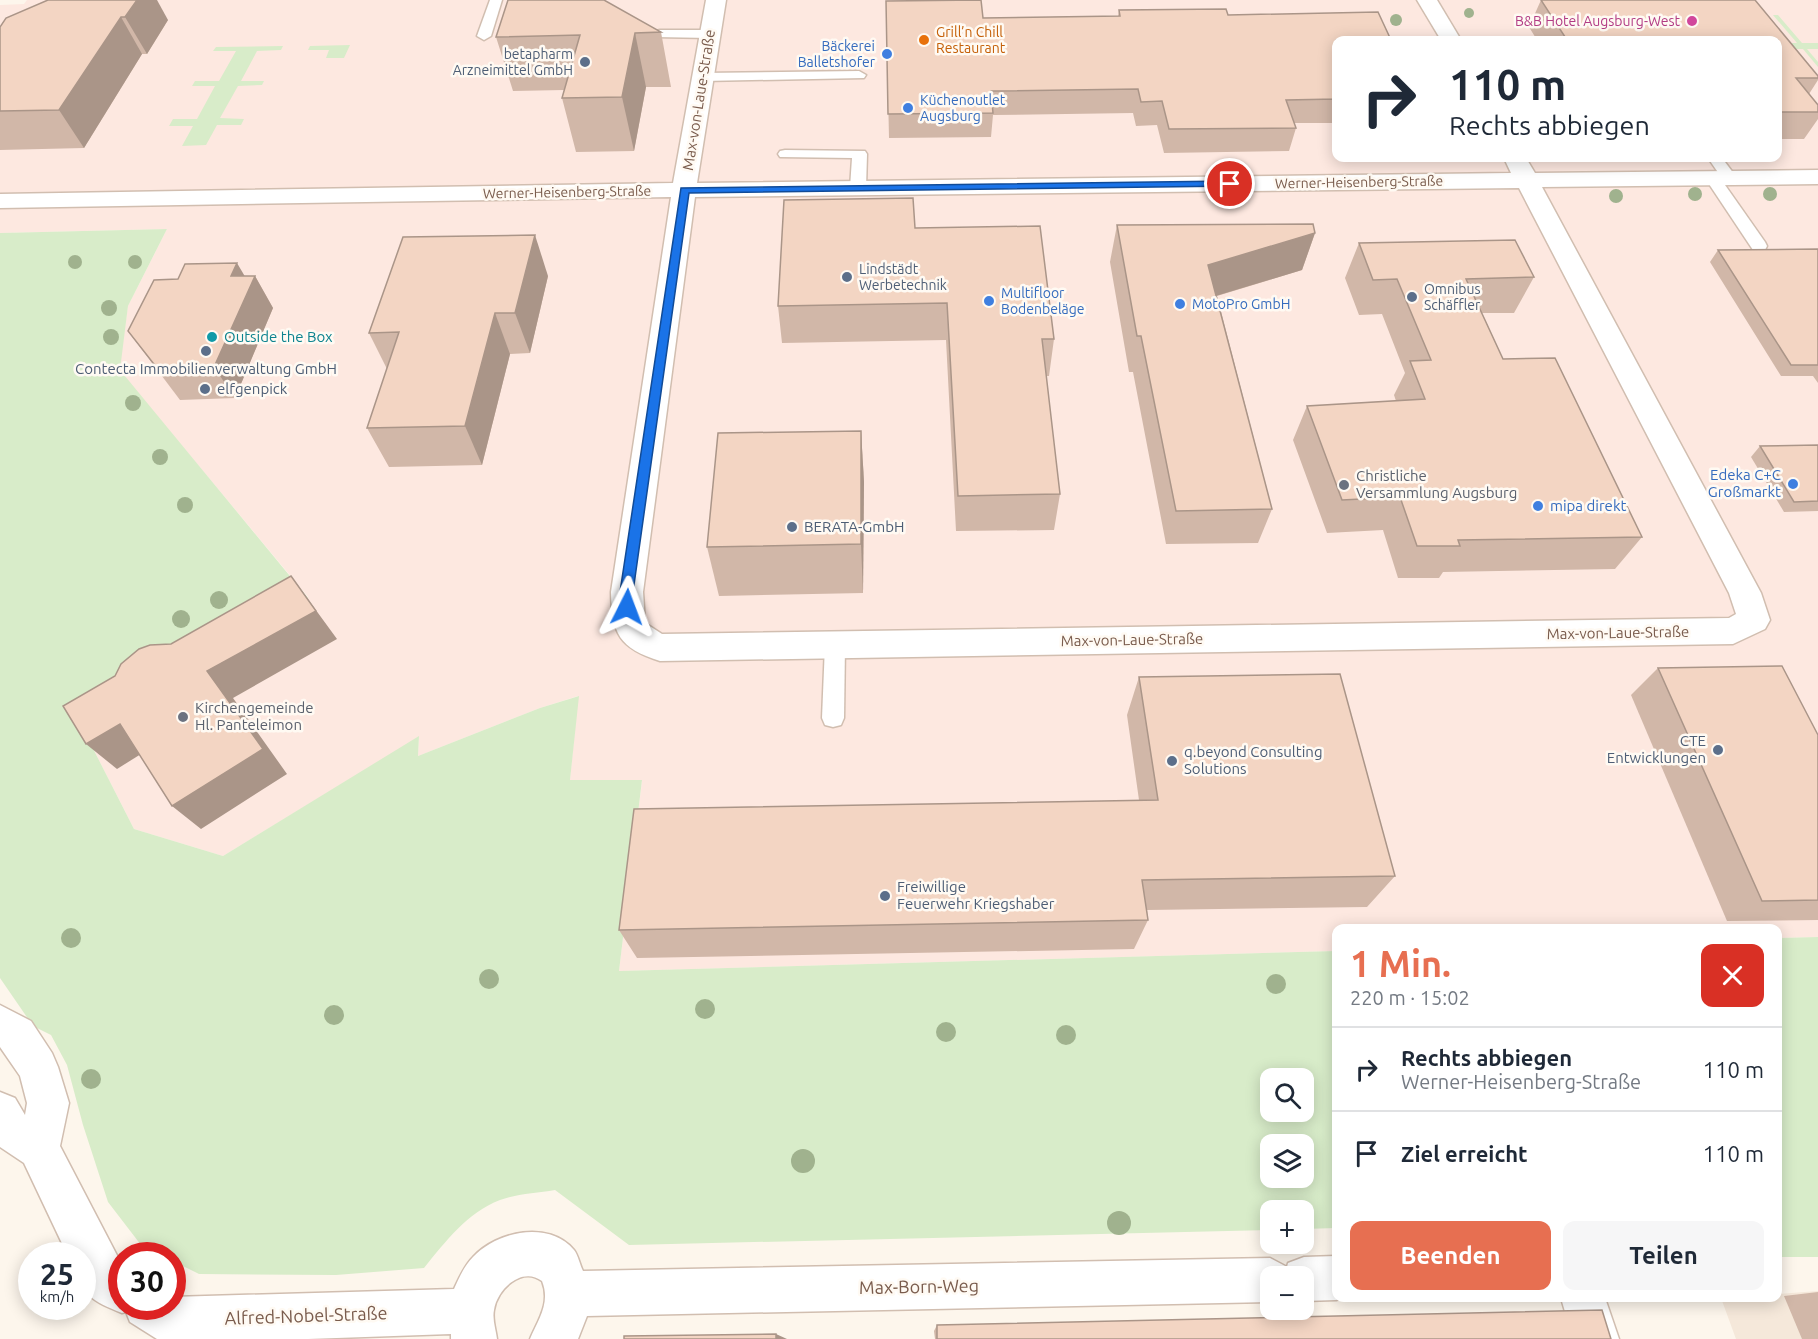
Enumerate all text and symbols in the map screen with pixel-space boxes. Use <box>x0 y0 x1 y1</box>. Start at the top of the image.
place label: B&B Hotel Augsburg-West <box>1515 13 1680 29</box>
marker: B&B Hotel Augsburg-West <box>1685 14 1699 28</box>
place label: Grill’n Chill Restaurant <box>936 24 1006 56</box>
street label: Max-von-Laue-Straße <box>679 28 718 172</box>
marker: Grill’n Chill Restaurant <box>917 33 931 47</box>
place label: Bäckerei Balletshofer <box>798 38 876 70</box>
place label: betapharm Arzneimittel GmbH <box>453 46 573 78</box>
marker: Bäckerei Balletshofer <box>880 47 894 61</box>
marker: betapharm Arzneimittel GmbH <box>578 55 592 69</box>
icon: right <box>1350 60 1428 138</box>
text: 110 m <box>1449 61 1566 108</box>
place label: Küchenoutlet Augsburg <box>920 92 1006 124</box>
marker: Küchenoutlet Augsburg <box>901 101 915 115</box>
text: Rechts abbiegen <box>1449 110 1650 140</box>
pin <box>1204 158 1255 209</box>
icon: arrive <box>1213 167 1246 200</box>
street label: Werner-Heisenberg-Straße <box>1275 173 1443 191</box>
street label: Werner-Heisenberg-Straße <box>483 183 651 201</box>
place label: Lindstädt Werbetechnik <box>859 261 947 293</box>
marker: Lindstädt Werbetechnik <box>840 270 854 284</box>
place label: Omnibus Schäffler <box>1424 281 1481 313</box>
place label: Multifloor Bodenbeläge <box>1001 285 1085 317</box>
marker: Omnibus Schäffler <box>1405 290 1419 304</box>
marker: Multifloor Bodenbeläge <box>982 294 996 308</box>
place label: MotoPro GmbH <box>1192 296 1290 312</box>
marker: MotoPro GmbH <box>1173 297 1187 311</box>
place label: Outside the Box <box>224 328 333 345</box>
marker: Outside the Box <box>205 330 219 344</box>
marker: Contecta Immobilienverwaltung GmbH <box>199 344 213 358</box>
place label: Contecta Immobilienverwaltung GmbH <box>75 360 337 377</box>
place label: elfgenpick <box>217 380 288 397</box>
marker: elfgenpick <box>198 382 212 396</box>
place label: Edeka C+C Großmarkt <box>1708 466 1781 500</box>
place label: Christliche Versammlung Augsburg <box>1356 467 1517 501</box>
marker: Edeka C+C Großmarkt <box>1786 477 1800 491</box>
marker: Christliche Versammlung Augsburg <box>1337 478 1351 492</box>
place label: mipa direkt <box>1550 497 1626 514</box>
marker: mipa direkt <box>1531 499 1545 513</box>
place label: BERATA-GmbH <box>804 518 904 535</box>
marker: BERATA-GmbH <box>785 520 799 534</box>
position arrow <box>595 575 659 639</box>
street label: Max-von-Laue-Straße <box>1547 623 1689 642</box>
street label: Max-von-Laue-Straße <box>1061 630 1203 649</box>
place label: Kirchengemeinde Hl. Panteleimon <box>195 699 314 733</box>
marker: Kirchengemeinde Hl. Panteleimon <box>176 710 190 724</box>
place label: CTE Entwicklungen <box>1607 732 1706 766</box>
place label: q.beyond Consulting Solutions <box>1184 743 1323 777</box>
marker: CTE Entwicklungen <box>1711 743 1725 757</box>
marker: q.beyond Consulting Solutions <box>1165 754 1179 768</box>
place label: Freiwillige Feuerwehr Kriegshaber <box>897 878 1055 912</box>
marker: Freiwillige Feuerwehr Kriegshaber <box>878 889 892 903</box>
text: 1 Min. <box>1350 943 1451 984</box>
button: close <box>1701 944 1764 1007</box>
text: 220 m · 15:02 <box>1350 986 1470 1009</box>
text: Rechts abbiegen <box>1401 1045 1572 1070</box>
icon: right <box>1350 1053 1383 1086</box>
text: 110 m <box>1703 1057 1764 1082</box>
map controls <box>1260 1068 1314 1320</box>
button: search <box>1260 1068 1314 1122</box>
text: Werner-Heisenberg-Straße <box>1401 1070 1641 1093</box>
button: layers <box>1260 1134 1314 1188</box>
icon: arrive <box>1350 1137 1383 1170</box>
text: Ziel erreicht <box>1401 1141 1528 1166</box>
text: 110 m <box>1703 1141 1764 1166</box>
button: + <box>1260 1200 1314 1254</box>
button: Beenden <box>1350 1221 1551 1290</box>
button: Teilen <box>1563 1221 1764 1290</box>
speed limit sign: 30 <box>108 1242 186 1320</box>
text: 25 <box>40 1257 74 1291</box>
button: − <box>1260 1266 1314 1320</box>
street label: Max-Born-Weg <box>859 1275 979 1297</box>
text: km/h <box>40 1288 74 1305</box>
street label: Alfred-Nobel-Straße <box>224 1302 388 1328</box>

